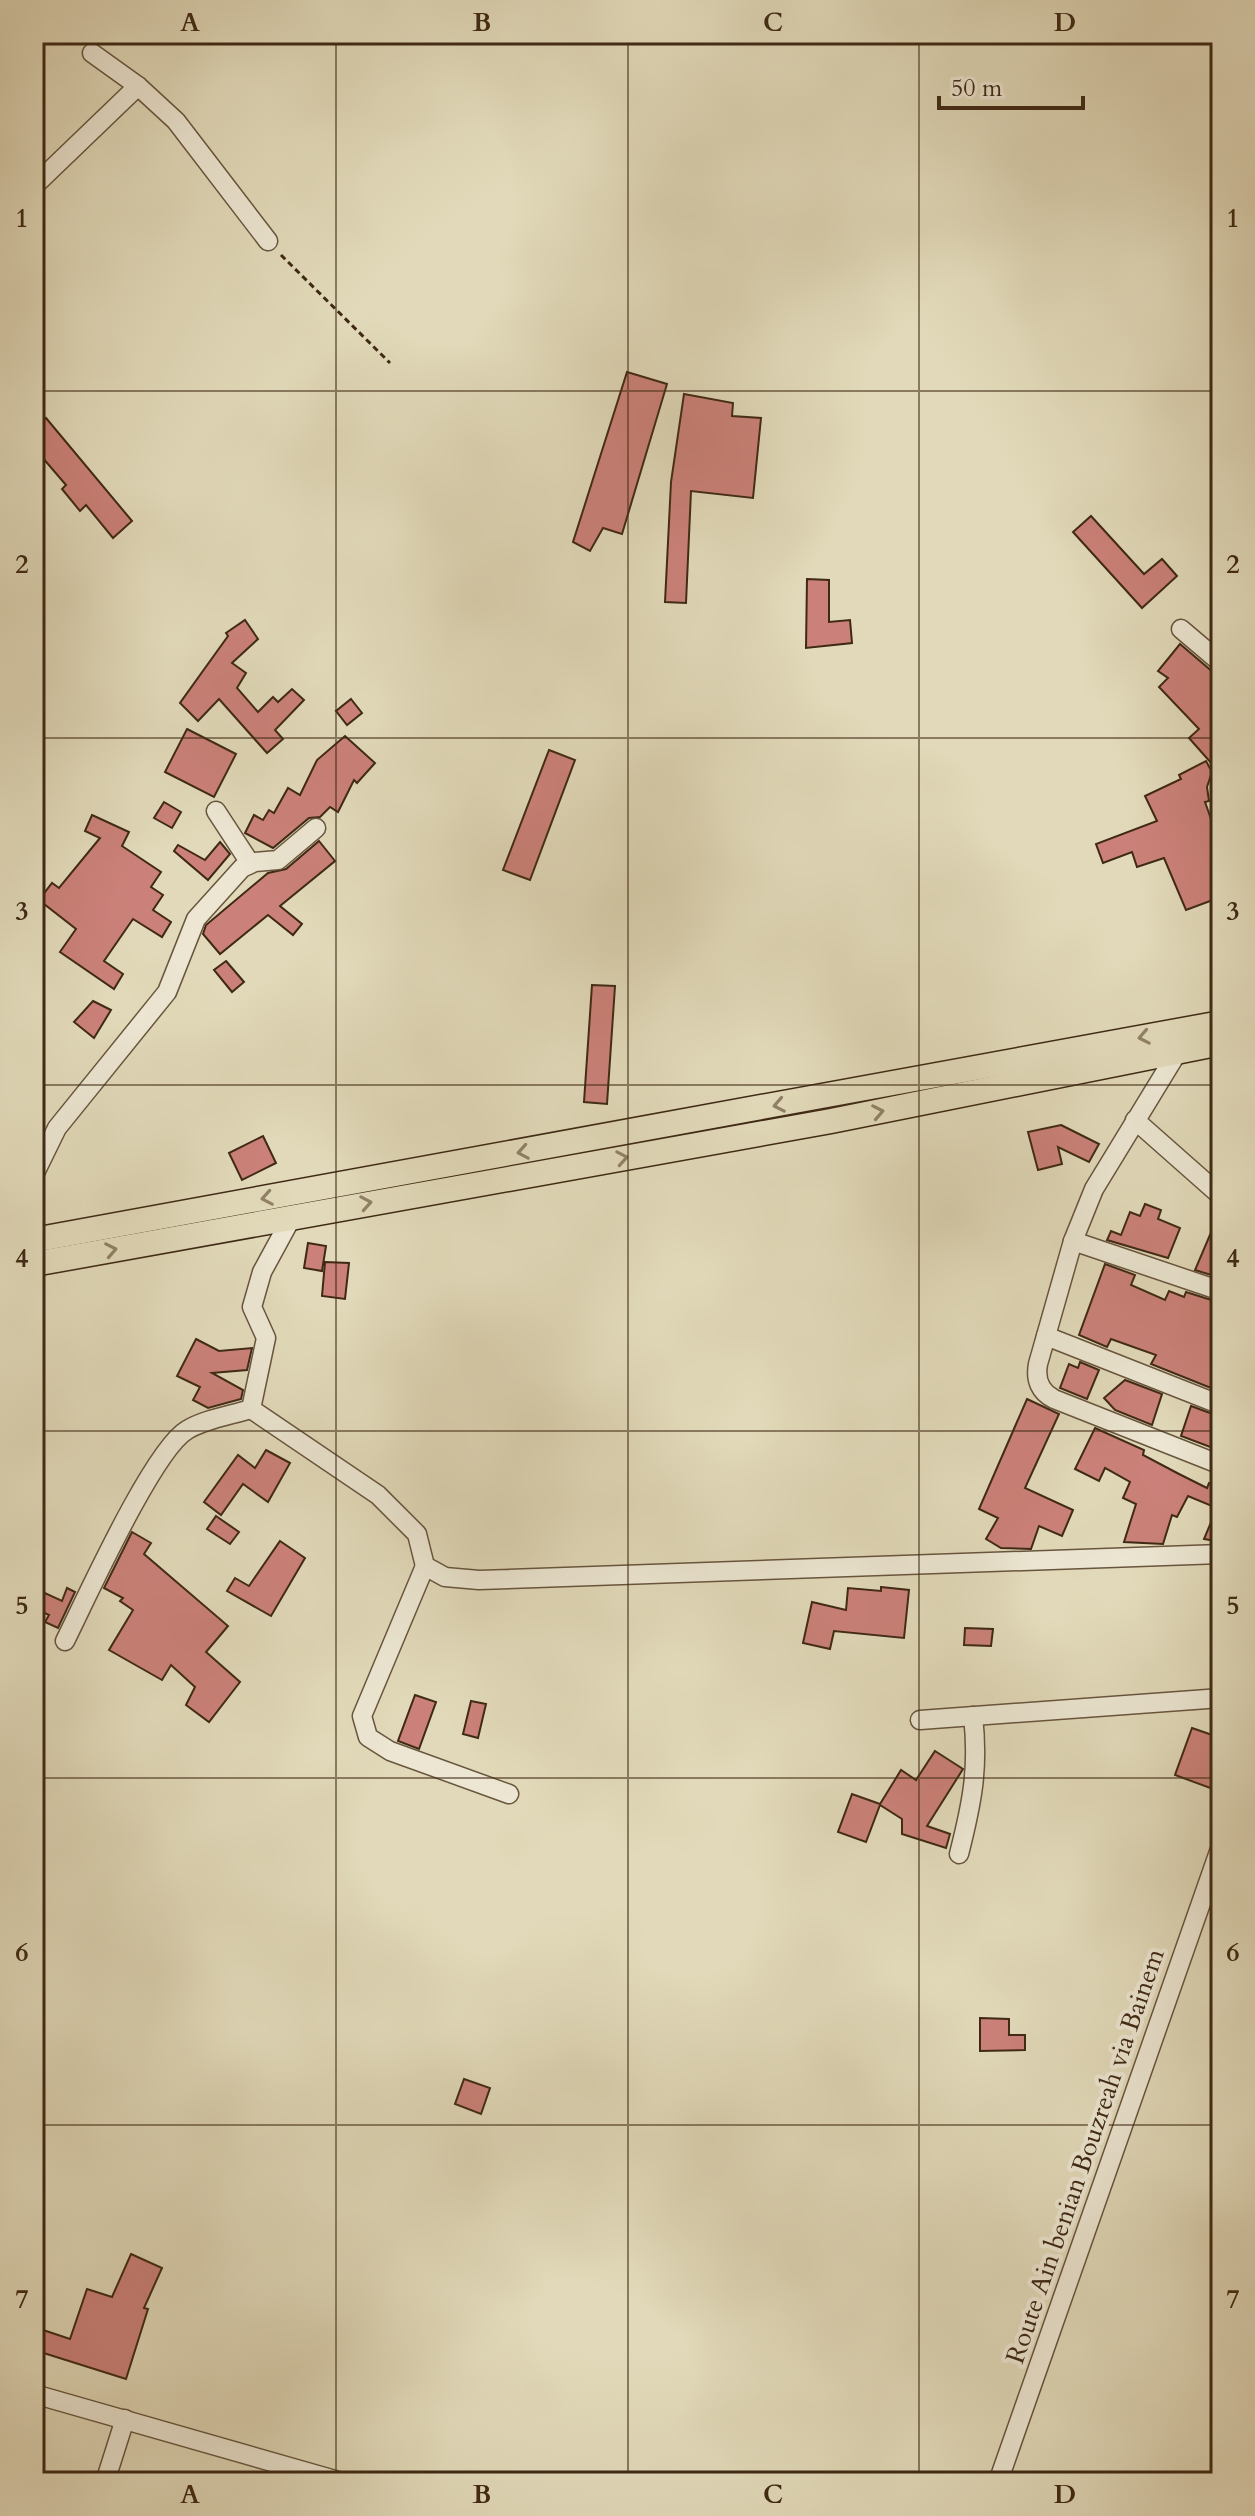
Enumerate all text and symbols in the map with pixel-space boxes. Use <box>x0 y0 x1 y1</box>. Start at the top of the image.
text: A <box>180 5 200 40</box>
text: B <box>473 5 491 40</box>
text: C <box>763 5 783 40</box>
text: D <box>1054 5 1076 40</box>
scale bar <box>939 60 1083 110</box>
text: 50 m <box>951 72 1003 105</box>
text: 1 <box>15 201 29 236</box>
text: 1 <box>1226 201 1240 236</box>
text: 2 <box>15 547 29 582</box>
text: 2 <box>1226 547 1240 582</box>
text: 3 <box>15 894 29 929</box>
text: 3 <box>1226 894 1240 929</box>
one-way arrow <box>1137 1027 1151 1044</box>
one-way arrow <box>772 1096 786 1113</box>
one-way arrow <box>872 1104 885 1121</box>
one-way arrow <box>516 1143 530 1160</box>
one-way arrow <box>616 1150 629 1167</box>
one-way arrow <box>260 1189 274 1206</box>
one-way arrow <box>360 1195 373 1212</box>
text: 4 <box>15 1241 29 1276</box>
text: 4 <box>1226 1241 1240 1276</box>
one-way arrow <box>104 1242 117 1259</box>
text: 5 <box>15 1588 29 1623</box>
text: 5 <box>1226 1588 1240 1623</box>
text: 6 <box>15 1935 29 1970</box>
text: 6 <box>1226 1935 1240 1970</box>
street label: Route Ain benian Bouzreah via Bainem <box>997 1944 1173 2368</box>
text: 7 <box>15 2282 29 2317</box>
text: 7 <box>1226 2282 1240 2317</box>
text: A <box>180 2477 200 2512</box>
text: B <box>473 2477 491 2512</box>
text: C <box>763 2477 783 2512</box>
text: D <box>1054 2477 1076 2512</box>

